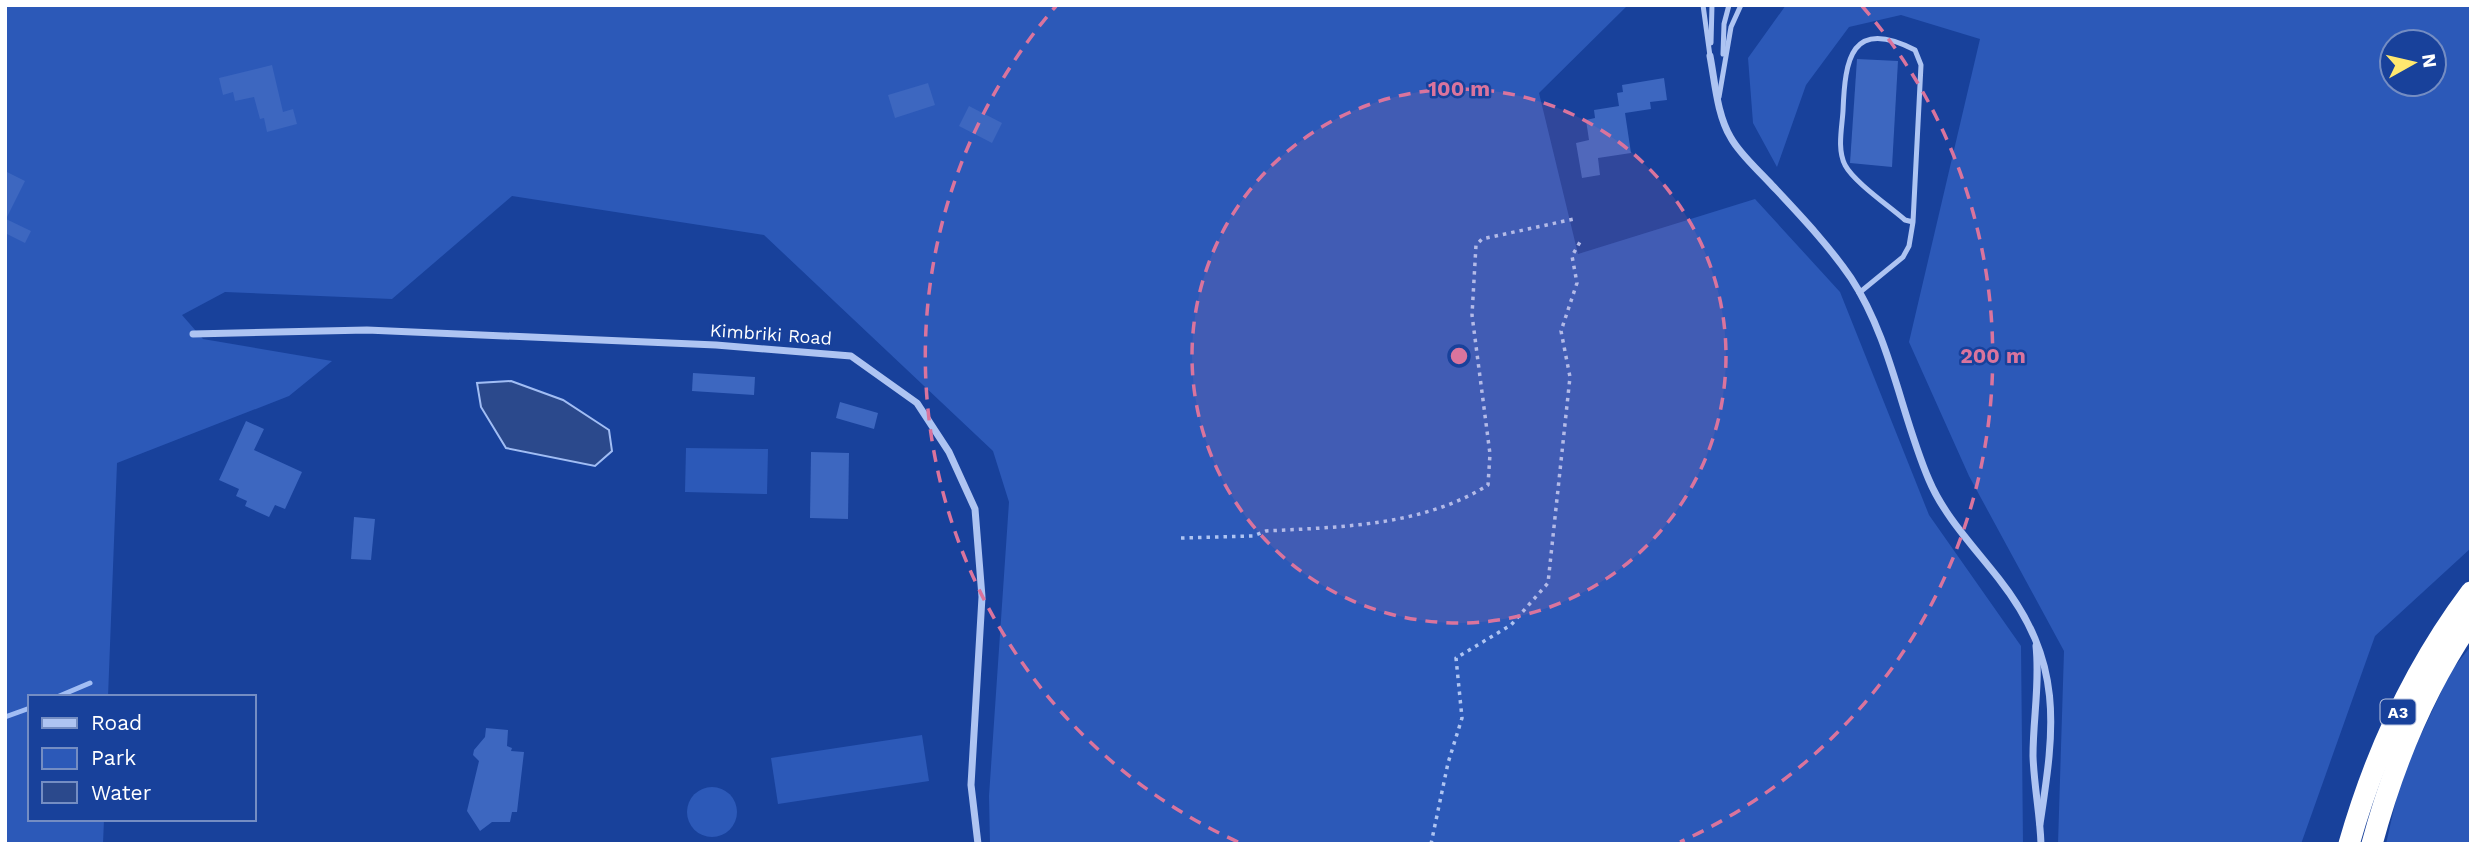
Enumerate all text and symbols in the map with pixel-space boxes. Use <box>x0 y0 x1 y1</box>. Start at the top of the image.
north arrow <box>2378 28 2448 98</box>
text: N <box>2417 52 2442 69</box>
text: 100 m <box>1428 76 1490 101</box>
street label: Kimbriki Road <box>709 319 833 349</box>
text: 200 m <box>1960 343 2026 368</box>
centre of rings <box>1447 344 1471 368</box>
legend <box>28 695 256 821</box>
road number: A3 <box>2380 699 2416 724</box>
text: Road <box>91 710 142 735</box>
text: Park <box>91 745 136 770</box>
text: Water <box>91 780 152 805</box>

